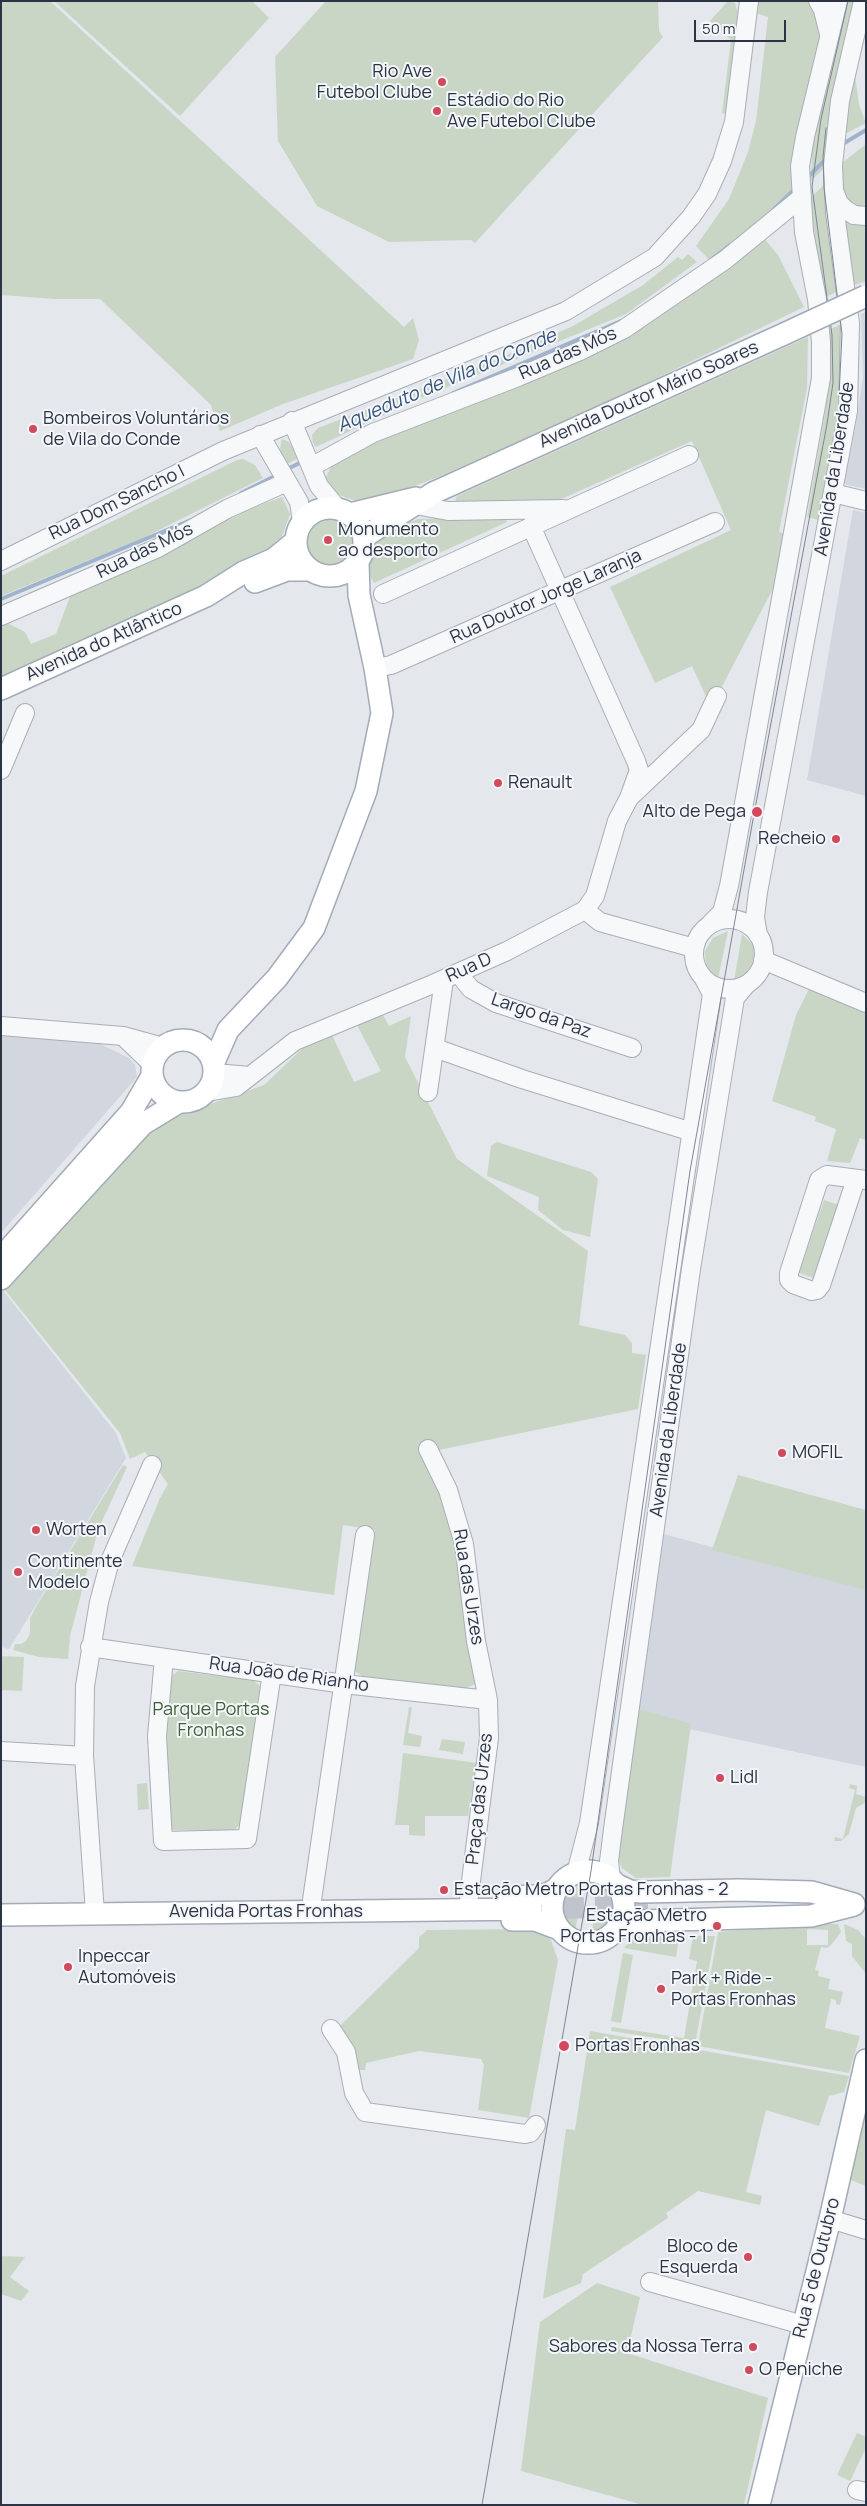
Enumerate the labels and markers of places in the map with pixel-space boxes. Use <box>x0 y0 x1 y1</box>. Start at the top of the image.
place label: Rio Ave Futebol Clube <box>317 61 432 104</box>
marker: Rio Ave Futebol Clube <box>436 76 448 88</box>
place label: Estádio do Rio Ave Futebol Clube <box>447 90 596 132</box>
marker: Estádio do Rio Ave Futebol Clube <box>431 105 443 117</box>
place label: Bombeiros Voluntários de Vila do Conde <box>43 408 229 450</box>
marker: Bombeiros Voluntários de Vila do Conde <box>27 423 39 435</box>
place label: Monumento ao desporto <box>338 519 439 562</box>
marker: Monumento ao desporto <box>322 534 334 546</box>
place label: Renault <box>508 772 572 794</box>
marker: Renault <box>492 777 504 789</box>
place label: Alto de Pega <box>643 801 746 823</box>
marker: Alto de Pega <box>750 805 764 819</box>
place label: Recheio <box>758 828 826 850</box>
marker: Recheio <box>830 833 842 845</box>
place label: MOFIL <box>792 1442 843 1464</box>
marker: MOFIL <box>776 1447 788 1459</box>
place label: Worten <box>46 1519 107 1541</box>
marker: Worten <box>30 1524 42 1536</box>
place label: Continente Modelo <box>28 1551 123 1594</box>
marker: Continente Modelo <box>12 1566 24 1578</box>
place label: Lidl <box>730 1767 758 1789</box>
marker: Lidl <box>714 1772 726 1784</box>
place label: Estação Metro Portas Fronhas - 2 <box>454 1879 729 1901</box>
marker: Estação Metro Portas Fronhas - 2 <box>438 1884 450 1896</box>
place label: Estação Metro Portas Fronhas - 1 <box>560 1905 707 1948</box>
marker: Estação Metro Portas Fronhas - 1 <box>711 1920 723 1932</box>
place label: Inpeccar Automóveis <box>78 1946 176 1988</box>
marker: Inpeccar Automóveis <box>62 1961 74 1973</box>
place label: Park + Ride - Portas Fronhas <box>671 1968 796 2010</box>
marker: Park + Ride - Portas Fronhas <box>655 1983 667 1995</box>
place label: Portas Fronhas <box>575 2035 700 2057</box>
marker: Portas Fronhas <box>557 2039 571 2053</box>
place label: Bloco de Esquerda <box>659 2236 738 2278</box>
marker: Bloco de Esquerda <box>742 2251 754 2263</box>
place label: Sabores da Nossa Terra <box>549 2336 743 2358</box>
marker: Sabores da Nossa Terra <box>747 2341 759 2353</box>
place label: O Peniche <box>759 2359 843 2381</box>
marker: O Peniche <box>743 2364 755 2376</box>

